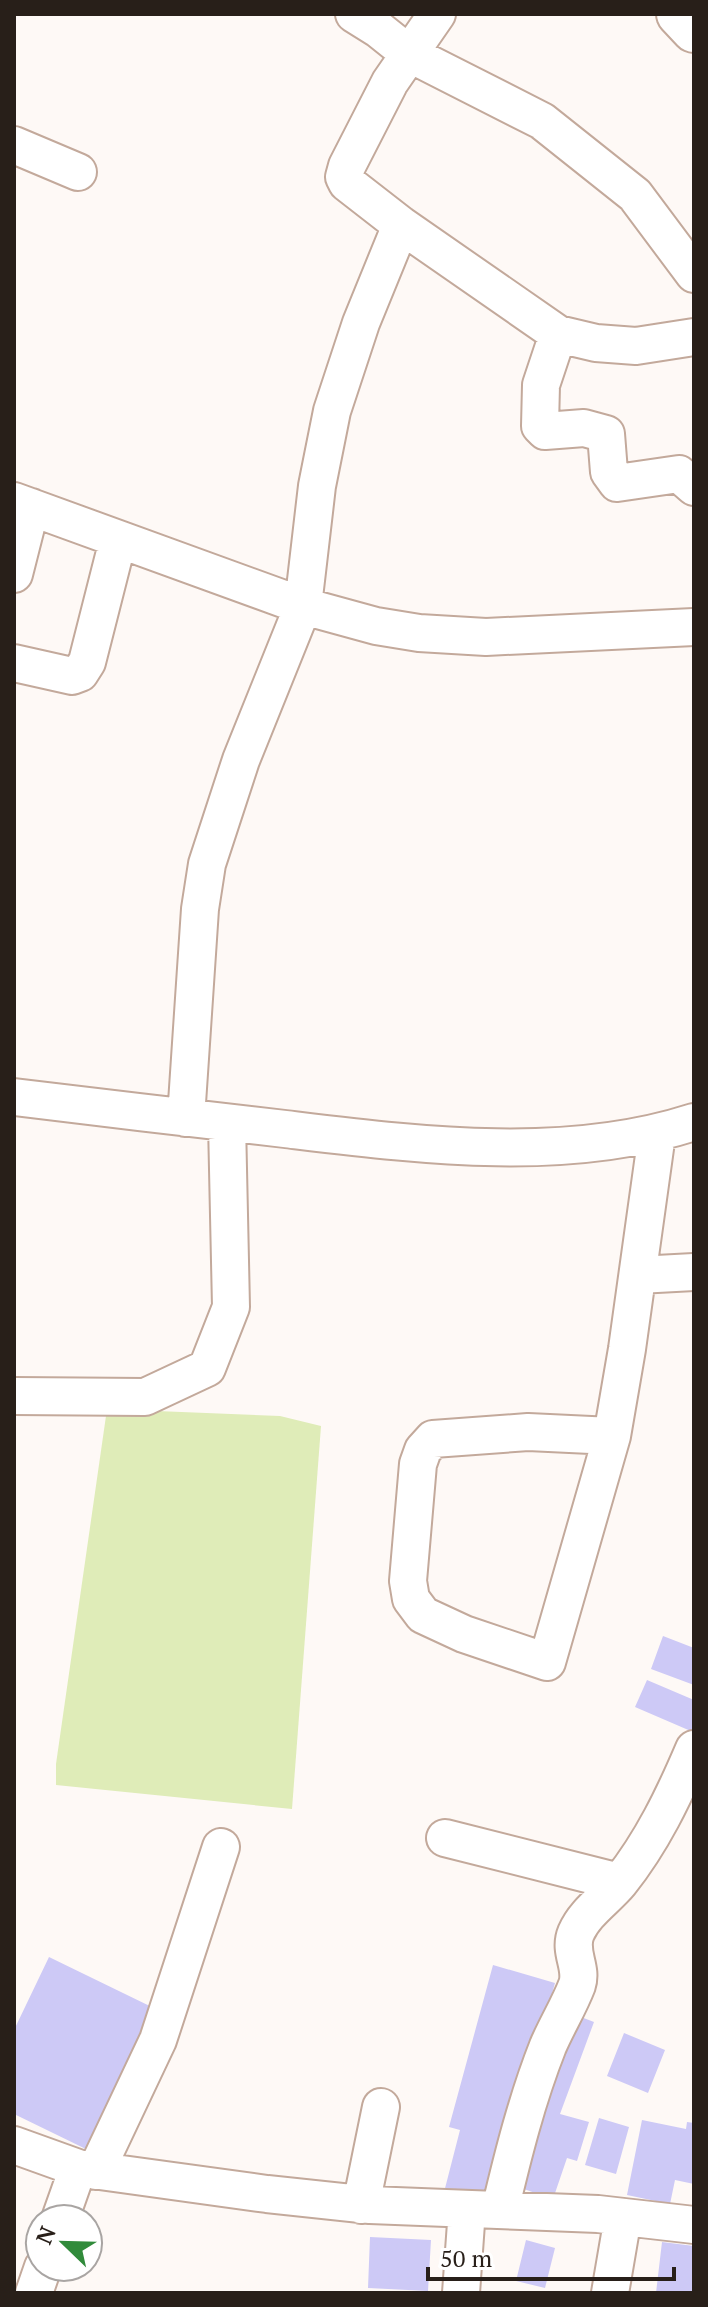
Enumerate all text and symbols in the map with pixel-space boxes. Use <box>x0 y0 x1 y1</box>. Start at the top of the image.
north arrow <box>24 2203 104 2283</box>
text: N <box>29 2221 62 2248</box>
scale bar <box>428 2231 674 2281</box>
text: 50 m <box>440 2242 492 2274</box>

